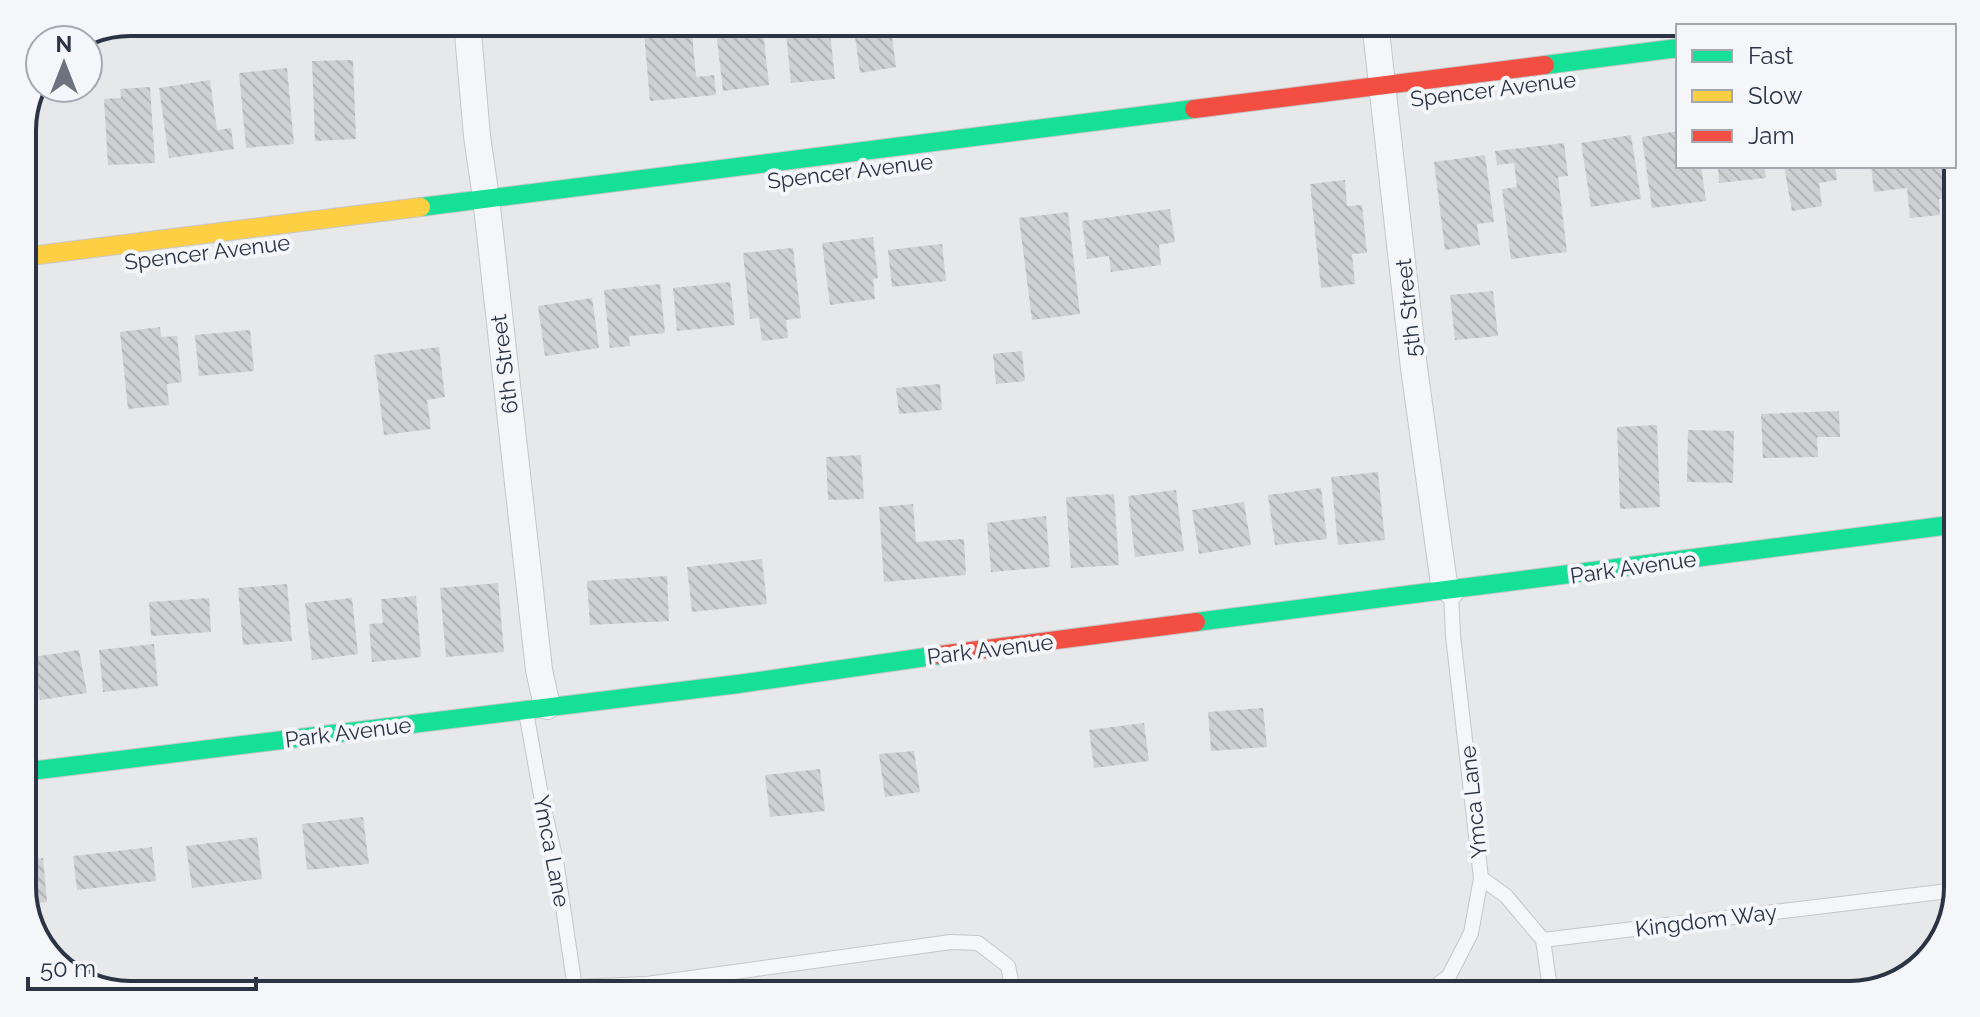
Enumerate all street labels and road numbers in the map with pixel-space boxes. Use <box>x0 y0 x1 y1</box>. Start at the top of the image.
street label: Spencer Avenue <box>1409 66 1577 112</box>
street label: Spencer Avenue <box>766 148 934 194</box>
street label: Spencer Avenue <box>123 229 291 275</box>
street label: 5th Street <box>1390 257 1426 358</box>
street label: 6th Street <box>485 312 523 415</box>
street label: Park Avenue <box>1568 545 1698 589</box>
street label: Park Avenue <box>925 628 1055 670</box>
street label: Park Avenue <box>283 711 413 753</box>
street label: Ymca Lane <box>1454 744 1492 860</box>
street label: Ymca Lane <box>528 793 576 909</box>
street label: Kingdom Way <box>1634 898 1778 942</box>

